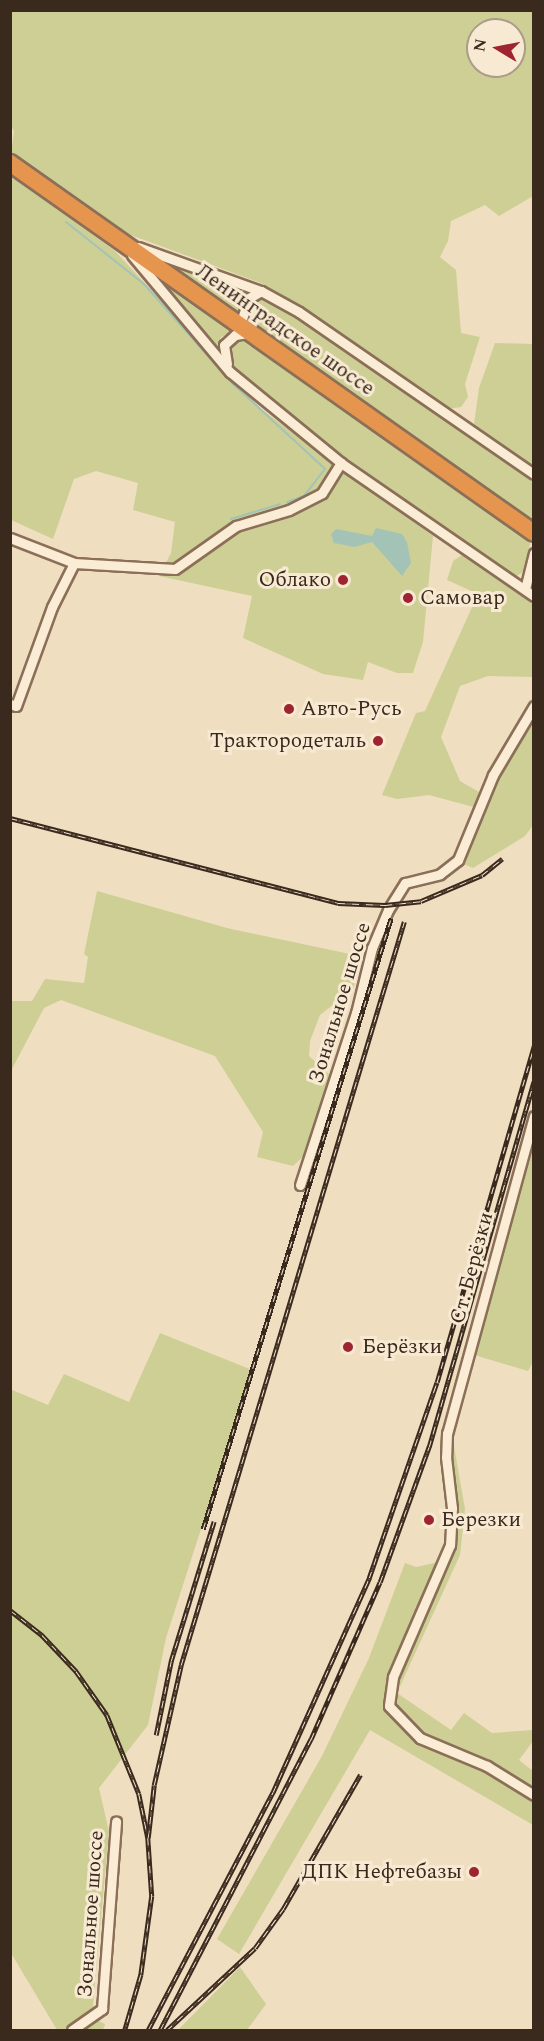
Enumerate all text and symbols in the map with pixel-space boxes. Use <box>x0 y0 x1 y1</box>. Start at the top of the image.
north arrow <box>466 18 526 78</box>
text: N <box>467 37 493 54</box>
street label: Ленинградское шоссе <box>191 259 379 401</box>
place label: Облако <box>259 567 331 593</box>
marker: Облако <box>336 573 350 587</box>
place label: Самовар <box>420 585 505 611</box>
marker: Самовар <box>401 591 415 605</box>
place label: Авто-Русь <box>301 696 401 722</box>
marker: Авто-Русь <box>282 702 296 716</box>
place label: Трактородеталь <box>210 728 366 754</box>
marker: Трактородеталь <box>371 734 385 748</box>
street label: Зональное шоссе <box>303 919 377 1087</box>
street label: Ст. Берёзки <box>445 1209 499 1327</box>
place label: Берёзки <box>362 1334 442 1360</box>
marker: Берёзки <box>339 1338 357 1356</box>
place label: Березки <box>441 1507 521 1533</box>
marker: Березки <box>422 1513 436 1527</box>
street label: Зональное шоссе <box>73 1830 109 1998</box>
place label: ДПК Нефтебазы <box>302 1859 462 1885</box>
marker: ДПК Нефтебазы <box>467 1865 481 1879</box>

